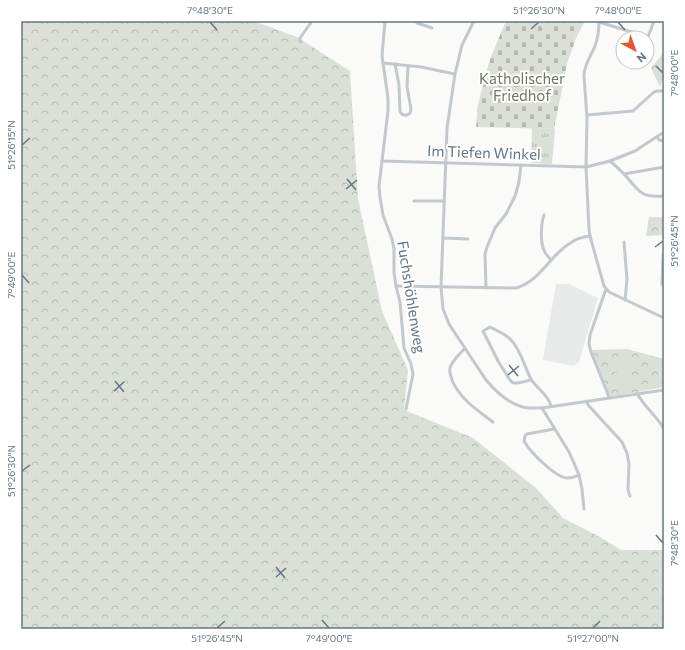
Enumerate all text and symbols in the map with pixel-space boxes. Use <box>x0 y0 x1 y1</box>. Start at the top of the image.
text: 7°48'30"E <box>187 4 233 16</box>
text: 51°26'30"N <box>513 4 565 16</box>
text: 7°48'00"E <box>595 4 641 16</box>
north arrow <box>615 30 655 70</box>
text: N <box>635 50 649 66</box>
text: 7°48'00"E <box>668 50 680 96</box>
park label: Katholischer Friedhof <box>479 69 565 104</box>
text: 51°26'15"N <box>5 120 17 170</box>
street label: Im Tiefen Winkel <box>427 141 541 163</box>
text: 51°26'45"N <box>668 215 680 267</box>
street label: Fuchshöhlenweg <box>394 239 430 354</box>
text: 7°49'00"E <box>5 252 17 298</box>
text: 51°26'30"N <box>5 445 17 497</box>
text: 7°48'30"E <box>668 520 680 566</box>
text: 51°26'45"N <box>191 632 243 644</box>
text: 7°49'00"E <box>306 632 352 644</box>
text: 51°27'00"N <box>567 632 619 644</box>

